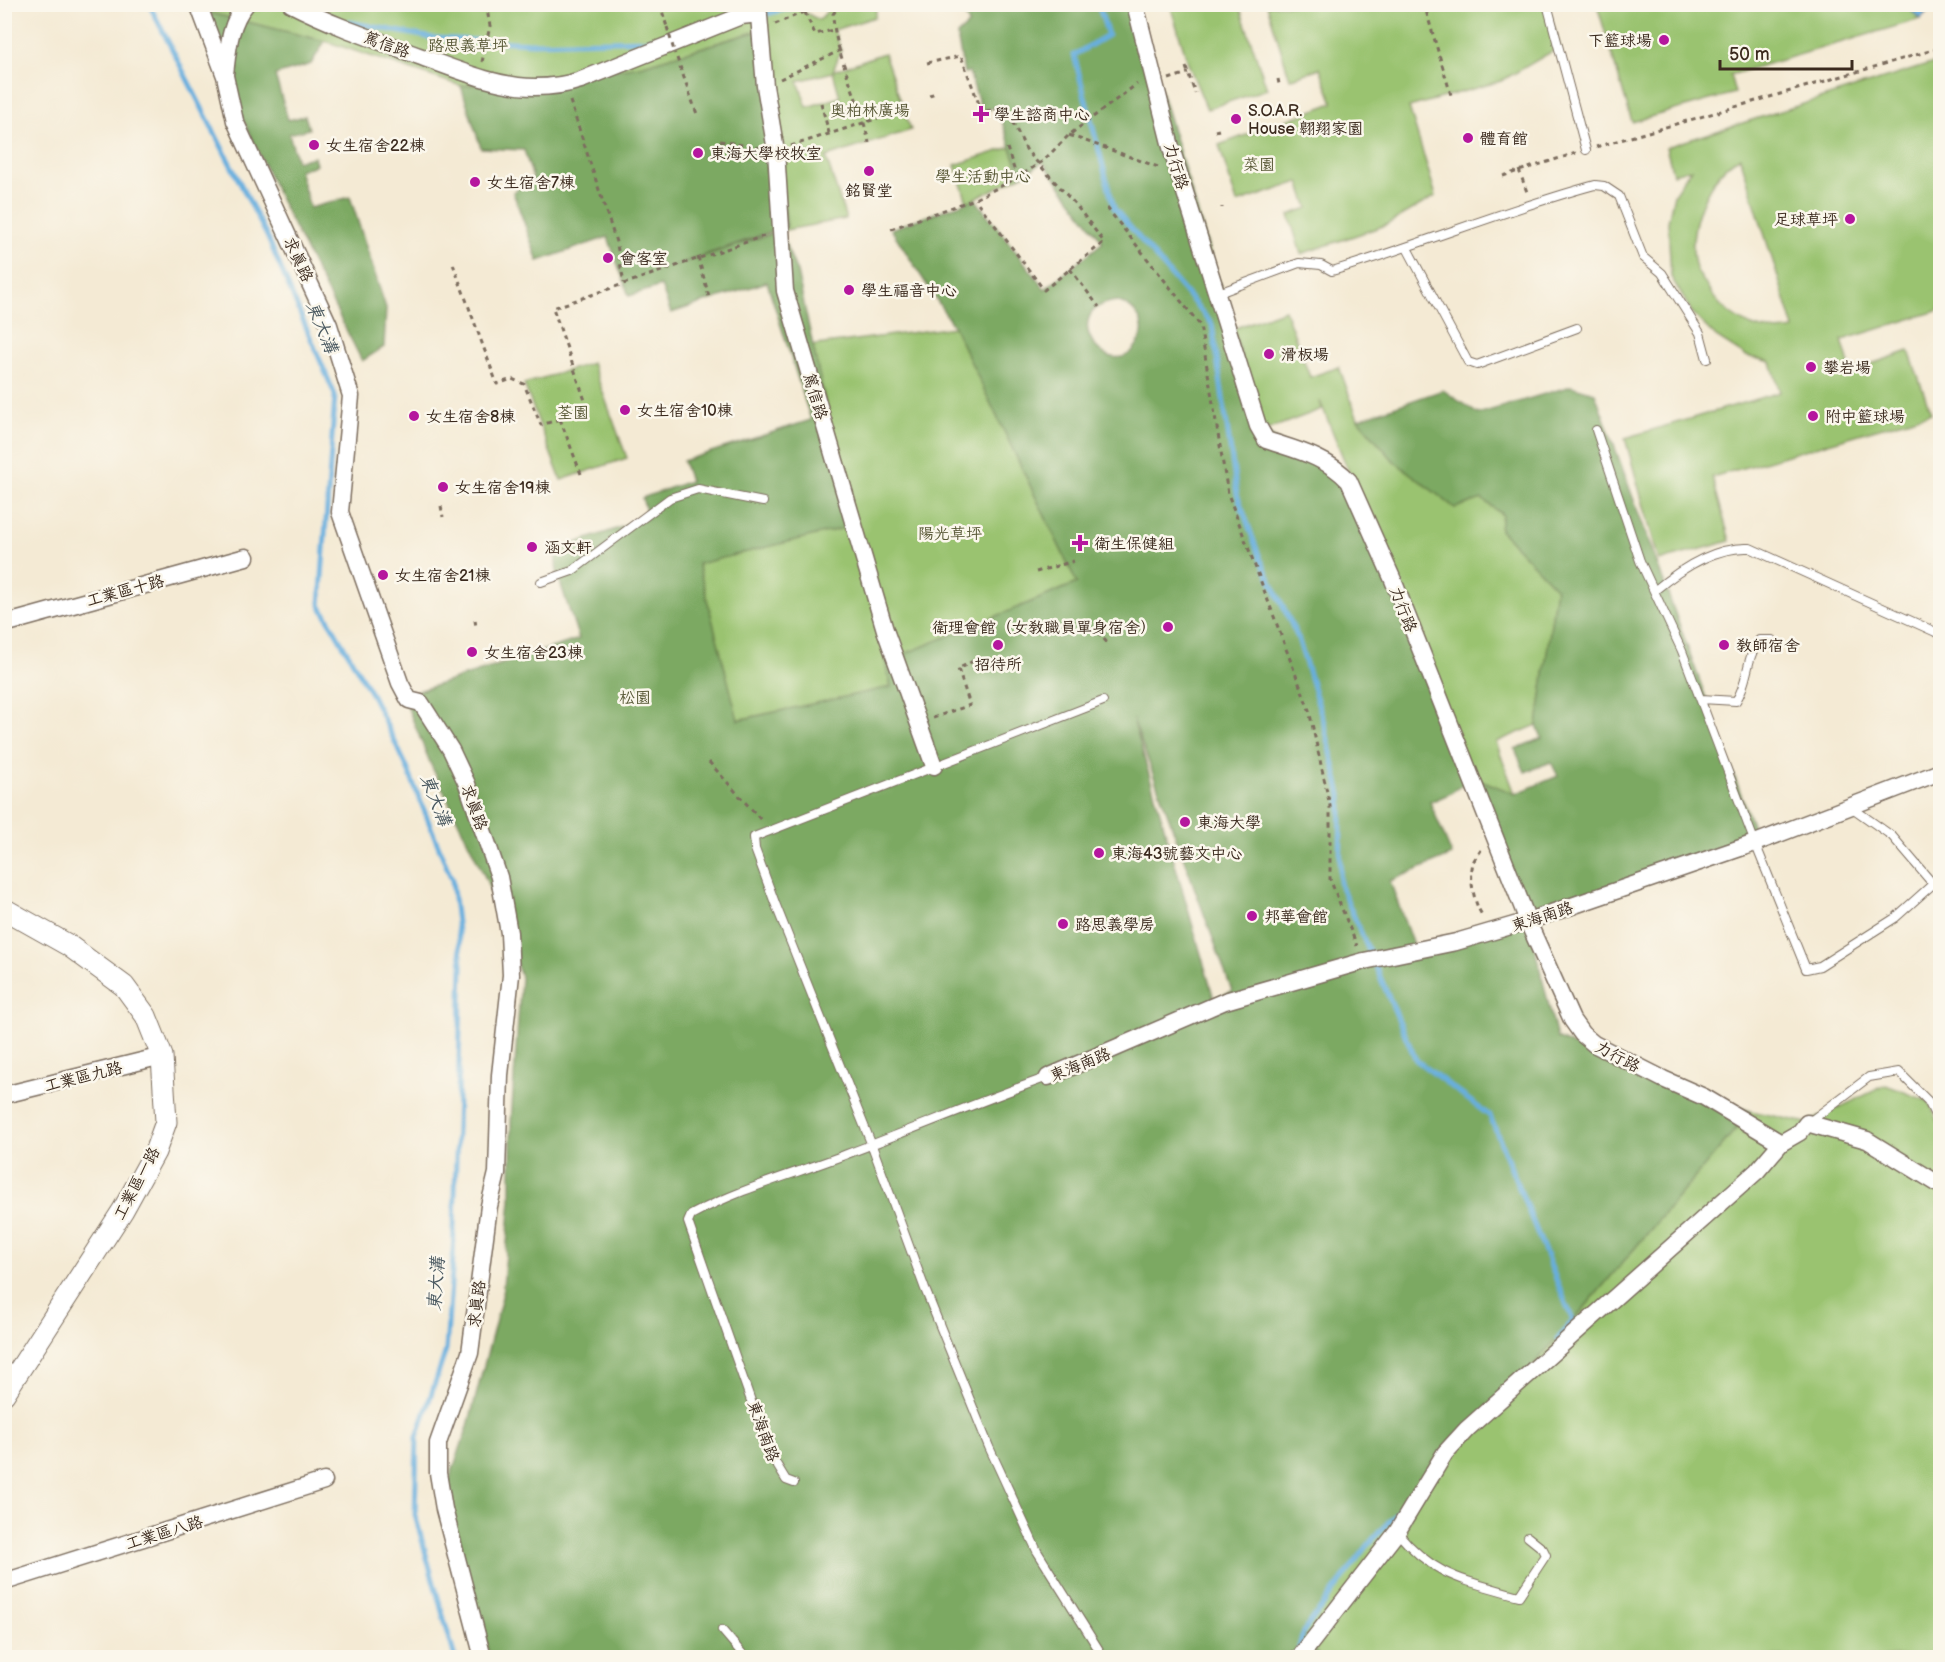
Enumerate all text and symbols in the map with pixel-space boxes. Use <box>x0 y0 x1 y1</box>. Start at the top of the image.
street label: 篤信路 <box>361 28 412 63</box>
place label: 下籃球場 <box>1588 32 1652 51</box>
marker: 下籃球場 <box>1657 33 1671 47</box>
scale bar <box>1720 33 1852 71</box>
park label: 路思義草坪 <box>428 37 508 56</box>
text: 50 m <box>1729 44 1770 65</box>
park label: 奧柏林廣場 <box>830 102 910 121</box>
place label: S.O.A.R. House 翱翔家園 <box>1248 102 1363 139</box>
marker: 學生諮商中心 <box>972 105 990 123</box>
place label: 學生諮商中心 <box>994 106 1090 125</box>
marker: S.O.A.R. House 翱翔家園 <box>1229 112 1243 126</box>
place label: 體育館 <box>1480 130 1528 149</box>
marker: 體育館 <box>1461 131 1475 145</box>
place label: 女生宿舍22棟 <box>326 137 426 156</box>
marker: 女生宿舍22棟 <box>307 138 321 152</box>
street label: 力行路 <box>1160 141 1191 192</box>
place label: 東海大學校牧室 <box>710 145 822 164</box>
marker: 東海大學校牧室 <box>691 146 705 160</box>
park label: 菜園 <box>1243 156 1275 175</box>
marker: 銘賢堂 <box>862 164 876 178</box>
park label: 學生活動中心 <box>935 168 1031 187</box>
place label: 女生宿舍7棟 <box>487 174 576 193</box>
marker: 女生宿舍7棟 <box>468 175 482 189</box>
place label: 銘賢堂 <box>845 182 893 201</box>
place label: 足球草坪 <box>1774 211 1838 230</box>
marker: 足球草坪 <box>1843 212 1857 226</box>
street label: 求真路 <box>279 234 316 285</box>
place label: 會客室 <box>620 250 668 269</box>
marker: 會客室 <box>601 251 615 265</box>
place label: 學生福音中心 <box>861 282 957 301</box>
marker: 學生福音中心 <box>842 283 856 297</box>
water label: 東大溝 <box>301 298 343 358</box>
place label: 滑板場 <box>1281 346 1329 365</box>
marker: 滑板場 <box>1262 347 1276 361</box>
place label: 攀岩場 <box>1823 359 1871 378</box>
marker: 攀岩場 <box>1804 360 1818 374</box>
street label: 篤信路 <box>798 371 831 422</box>
place label: 女生宿舍10棟 <box>637 402 734 421</box>
marker: 女生宿舍10棟 <box>618 403 632 417</box>
park label: 荃園 <box>557 404 589 423</box>
place label: 女生宿舍8棟 <box>426 408 516 427</box>
place label: 附中籃球場 <box>1825 408 1905 427</box>
marker: 女生宿舍8棟 <box>407 409 421 423</box>
marker: 附中籃球場 <box>1806 409 1820 423</box>
place label: 女生宿舍19棟 <box>455 479 551 498</box>
marker: 女生宿舍19棟 <box>436 480 450 494</box>
park label: 陽光草坪 <box>918 525 982 544</box>
marker: 衛生保健組 <box>1071 534 1089 552</box>
place label: 衛生保健組 <box>1094 535 1174 554</box>
place label: 涵文軒 <box>544 539 592 558</box>
marker: 涵文軒 <box>525 540 539 554</box>
place label: 女生宿舍21棟 <box>395 567 491 586</box>
marker: 女生宿舍21棟 <box>376 568 390 582</box>
street label: 工業區十路 <box>84 572 166 611</box>
street label: 力行路 <box>1385 584 1420 635</box>
place label: 衛理會館（女教職員單身宿舍） <box>932 619 1156 638</box>
marker: 衛理會館（女教職員單身宿舍） <box>1161 620 1175 634</box>
place label: 教師宿舍 <box>1736 637 1800 656</box>
marker: 招待所 <box>991 638 1005 652</box>
marker: 教師宿舍 <box>1717 638 1731 652</box>
place label: 女生宿舍23棟 <box>484 644 584 663</box>
marker: 女生宿舍23棟 <box>465 645 479 659</box>
place label: 招待所 <box>974 656 1022 675</box>
park label: 松園 <box>619 689 651 708</box>
water label: 東大溝 <box>416 771 456 831</box>
street label: 求真路 <box>456 782 491 833</box>
place label: 東海大學 <box>1197 814 1261 833</box>
marker: 東海大學 <box>1178 815 1192 829</box>
place label: 東海43號藝文中心 <box>1111 845 1243 864</box>
marker: 東海43號藝文中心 <box>1092 846 1106 860</box>
street label: 東海南路 <box>1509 899 1576 936</box>
place label: 邦華會館 <box>1264 908 1328 927</box>
marker: 邦華會館 <box>1245 909 1259 923</box>
place label: 路思義學房 <box>1075 916 1155 935</box>
marker: 路思義學房 <box>1056 917 1070 931</box>
street label: 力行路 <box>1592 1038 1643 1077</box>
street label: 東海南路 <box>1047 1045 1114 1086</box>
street label: 工業區九路 <box>42 1059 124 1096</box>
street label: 工業區一路 <box>110 1144 164 1223</box>
water label: 東大溝 <box>424 1254 449 1312</box>
street label: 求真路 <box>465 1279 490 1329</box>
street label: 東海南路 <box>743 1398 782 1465</box>
street label: 工業區八路 <box>123 1513 205 1554</box>

